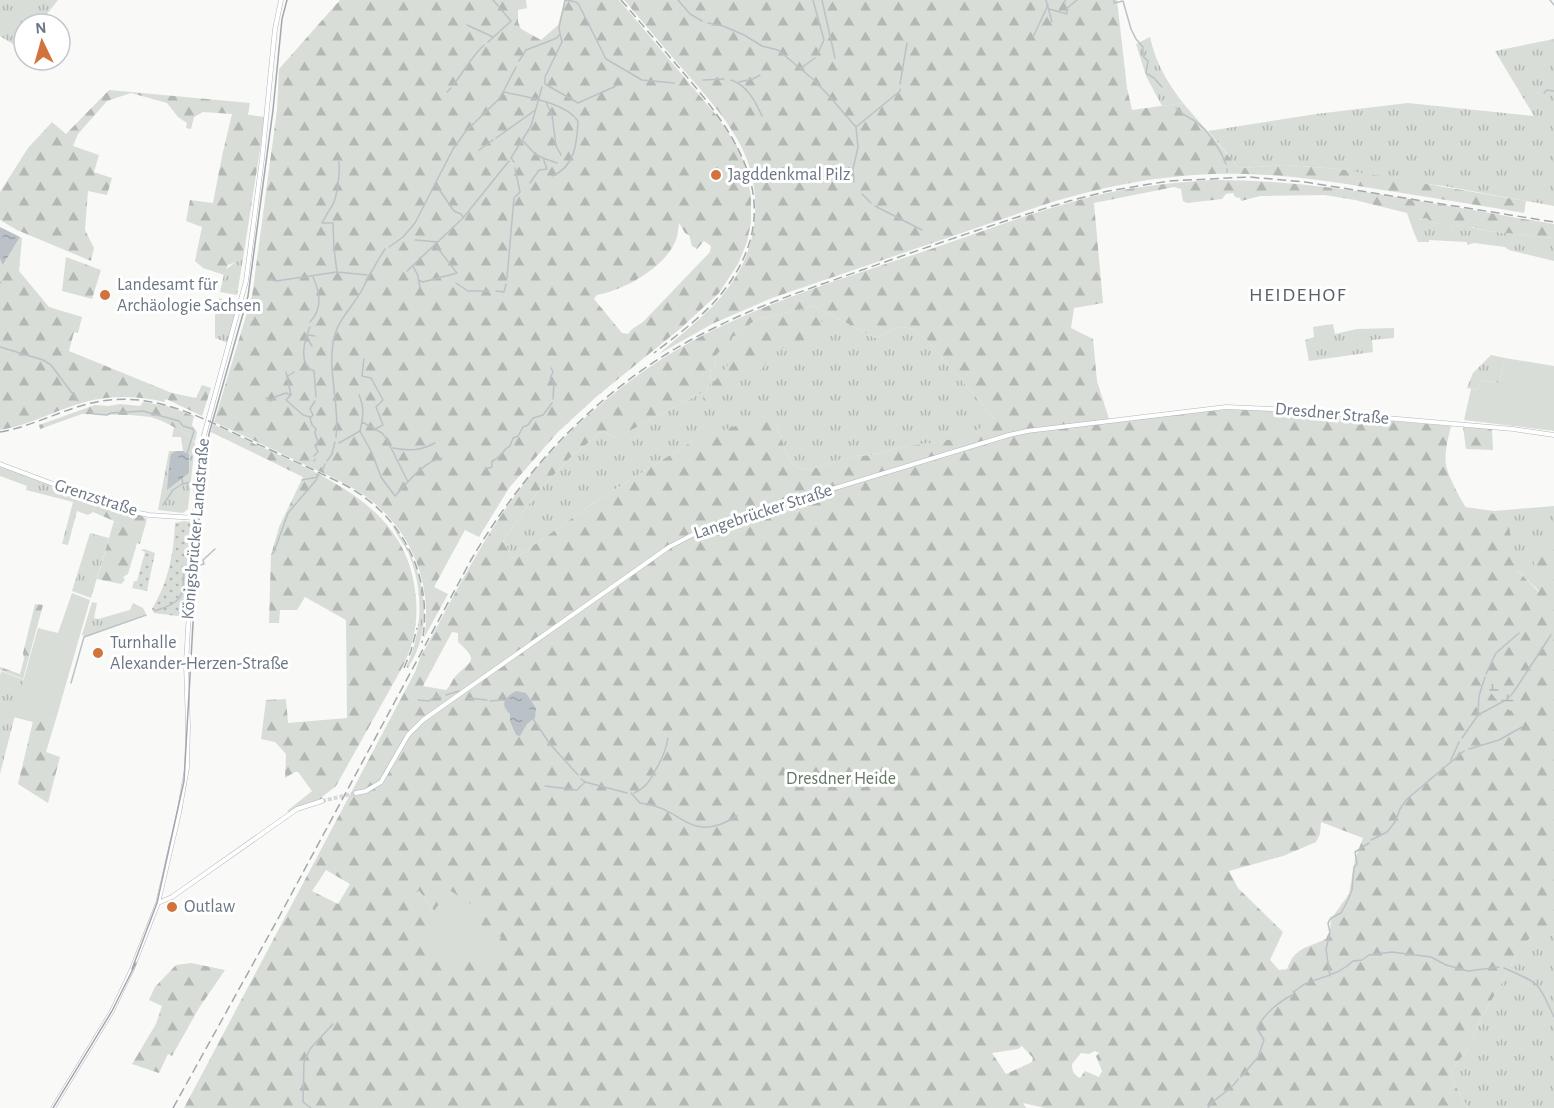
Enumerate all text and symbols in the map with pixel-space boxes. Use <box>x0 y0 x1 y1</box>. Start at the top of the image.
north arrow <box>12 12 72 72</box>
text: N <box>35 20 47 37</box>
place label: Jagddenkmal Pilz <box>728 166 850 184</box>
marker: Jagddenkmal Pilz <box>709 168 723 182</box>
place label: Landesamt für Archäologie Sachsen <box>117 276 261 315</box>
district label: HEIDEHOF <box>1249 285 1347 305</box>
marker: Landesamt für Archäologie Sachsen <box>98 288 112 302</box>
street label: Dresdner Straße <box>1274 400 1390 428</box>
street label: Königsbrücker Landstraße <box>179 438 213 620</box>
street label: Grenzstraße <box>52 476 140 520</box>
street label: Langebrücker Straße <box>692 481 834 543</box>
place label: Turnhalle Alexander-Herzen-Straße <box>110 634 289 673</box>
marker: Turnhalle Alexander-Herzen-Straße <box>91 646 105 660</box>
park label: Dresdner Heide <box>786 770 896 788</box>
place label: Outlaw <box>184 898 235 916</box>
marker: Outlaw <box>165 900 179 914</box>

